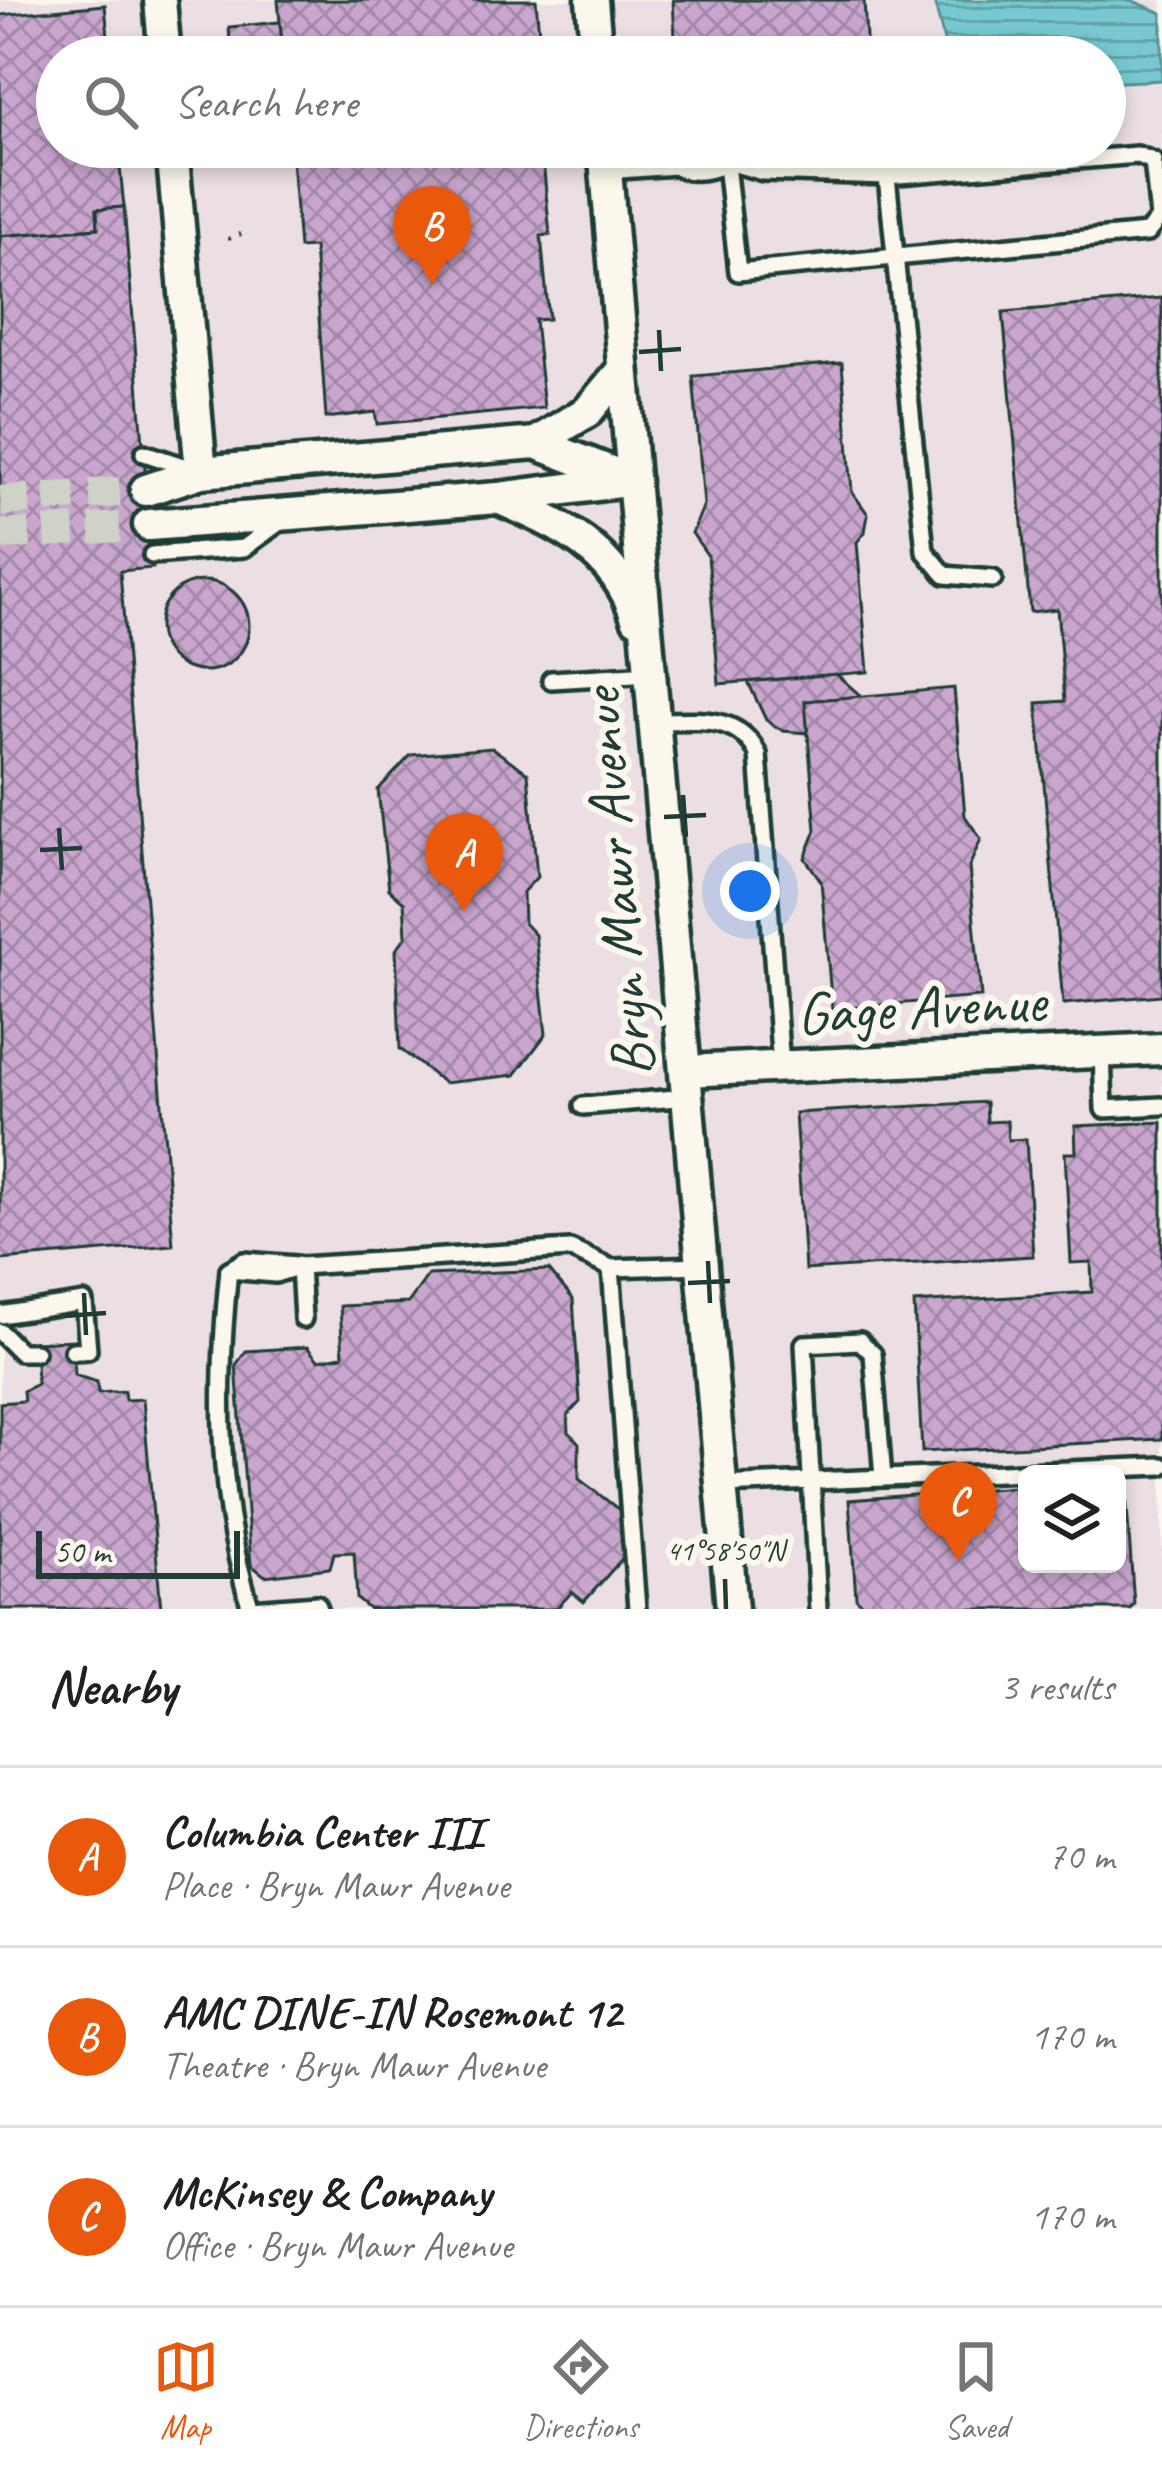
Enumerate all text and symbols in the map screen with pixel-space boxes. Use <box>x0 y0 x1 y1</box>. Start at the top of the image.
search box <box>36 36 1126 168</box>
icon: search <box>78 69 144 135</box>
text: Search here <box>174 74 357 131</box>
pin: B <box>393 186 471 285</box>
street label: Bryn Mawr Avenue <box>561 681 671 1080</box>
pin: A <box>425 813 503 912</box>
your location <box>720 861 780 921</box>
street label: Gage Avenue <box>795 962 1051 1051</box>
pin: C <box>919 1462 997 1561</box>
map controls <box>1018 1465 1126 1573</box>
button: layers <box>1018 1465 1126 1573</box>
scale bar <box>36 1525 240 1578</box>
text: 50 m <box>54 1531 110 1573</box>
text: 41°58'50"N <box>666 1531 789 1569</box>
text: Nearby <box>48 1655 176 1719</box>
text: 3 results <box>1000 1663 1114 1712</box>
text: Columbia Center III <box>162 1804 482 1861</box>
text: A <box>77 1832 97 1881</box>
text: 70 m <box>1048 1832 1114 1881</box>
text: Place · Bryn Mawr Avenue <box>162 1861 509 1910</box>
text: AMC DINE-IN Rosemont 12 <box>162 1984 622 2041</box>
text: B <box>77 2012 97 2061</box>
text: 170 m <box>1030 2012 1114 2061</box>
text: Theatre · Bryn Mawr Avenue <box>162 2041 546 2090</box>
text: McKinsey & Company <box>162 2164 491 2221</box>
text: C <box>78 2192 96 2241</box>
text: 170 m <box>1030 2192 1114 2241</box>
text: Office · Bryn Mawr Avenue <box>162 2221 512 2270</box>
tab: Map <box>153 2334 219 2448</box>
tab: Directions <box>524 2334 638 2448</box>
tab: Saved <box>943 2334 1009 2448</box>

